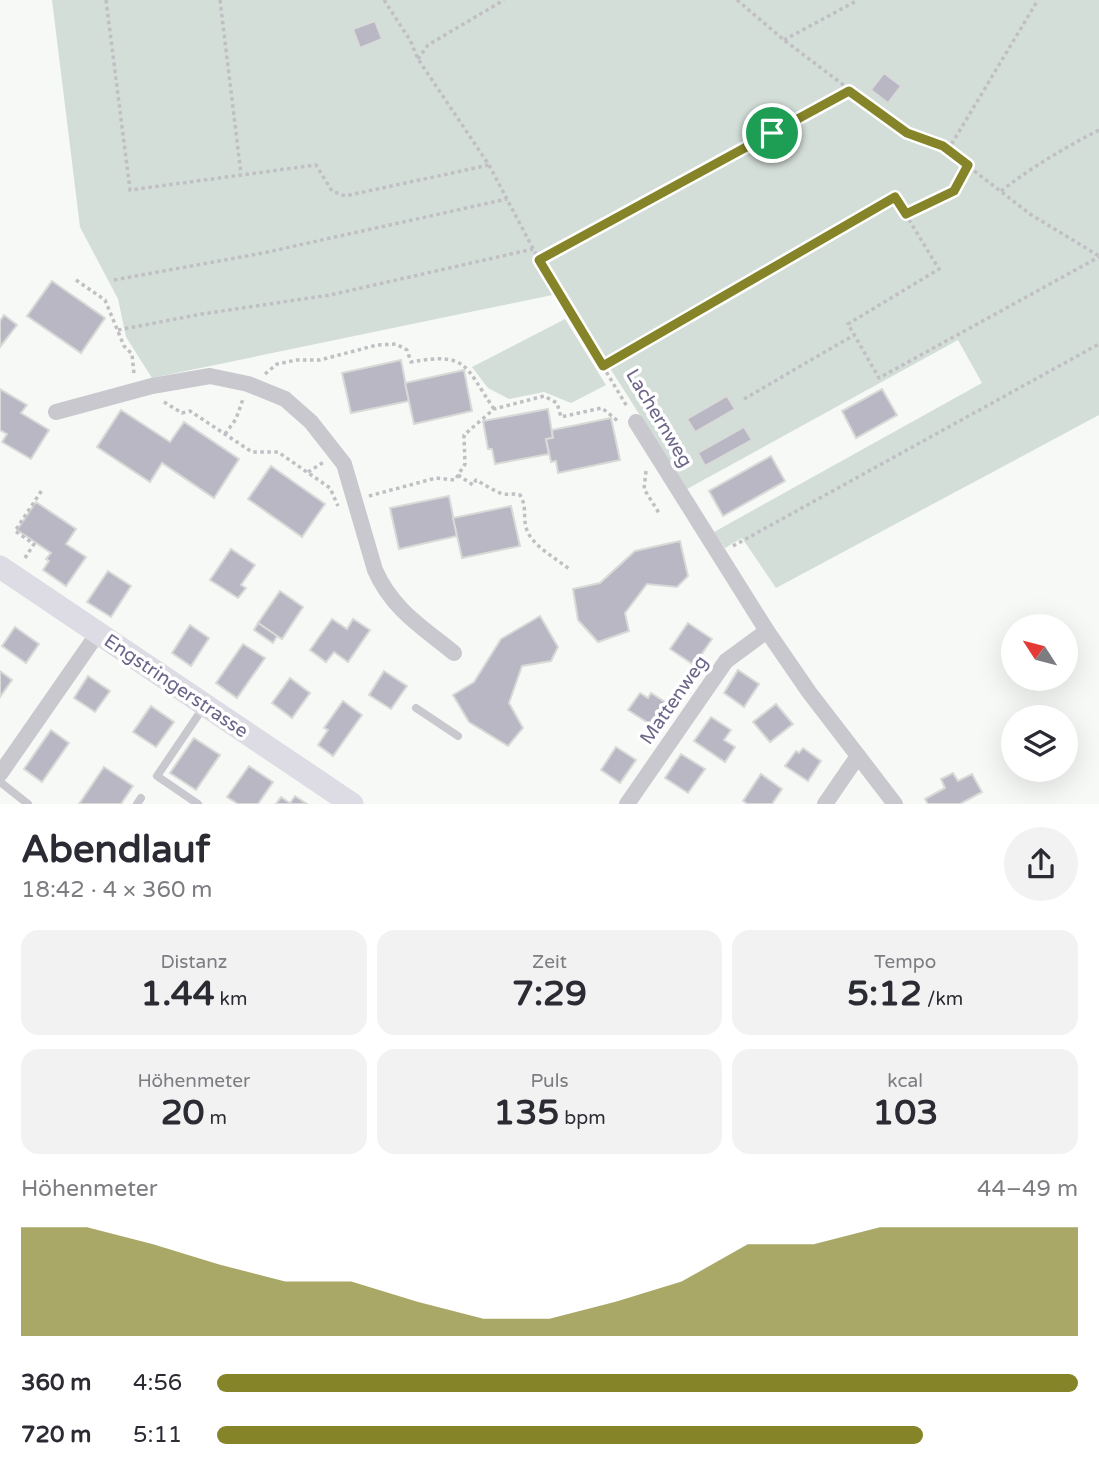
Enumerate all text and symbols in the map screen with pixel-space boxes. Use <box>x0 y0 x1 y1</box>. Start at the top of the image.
pin <box>742 103 802 163</box>
icon: arrive <box>753 114 791 152</box>
street label: Lachernweg <box>621 365 697 471</box>
north arrow <box>1001 614 1078 691</box>
map controls <box>1001 614 1078 782</box>
street label: Engstringerstrasse <box>100 630 252 742</box>
street label: Mattenweg <box>635 652 713 748</box>
button: layers <box>1001 705 1078 782</box>
text: Abendlauf <box>21 827 210 873</box>
button: share <box>1004 827 1078 901</box>
text: 18:42 · 4 × 360 m <box>21 876 212 904</box>
text: Distanz <box>160 951 227 973</box>
text: Zeit <box>532 951 567 973</box>
text: Tempo <box>874 951 936 973</box>
text: 1.44 <box>140 973 215 1015</box>
text: 7:29 <box>512 973 587 1015</box>
text: 5:12 <box>847 973 922 1015</box>
text: km <box>215 988 247 1010</box>
text: /km <box>922 988 963 1010</box>
text: Höhenmeter <box>137 1070 250 1092</box>
text: Puls <box>530 1070 569 1092</box>
text: kcal <box>887 1070 923 1092</box>
text: 20 <box>161 1092 205 1134</box>
text: 135 <box>493 1092 559 1134</box>
text: 103 <box>872 1092 938 1134</box>
text: m <box>205 1107 227 1129</box>
text: bpm <box>559 1107 606 1129</box>
text: Höhenmeter <box>21 1175 158 1203</box>
text: 44–49 m <box>977 1175 1078 1203</box>
text: 360 m <box>21 1369 91 1397</box>
text: 4:56 <box>133 1369 182 1397</box>
text: 720 m <box>21 1421 91 1449</box>
text: 5:11 <box>133 1421 182 1449</box>

